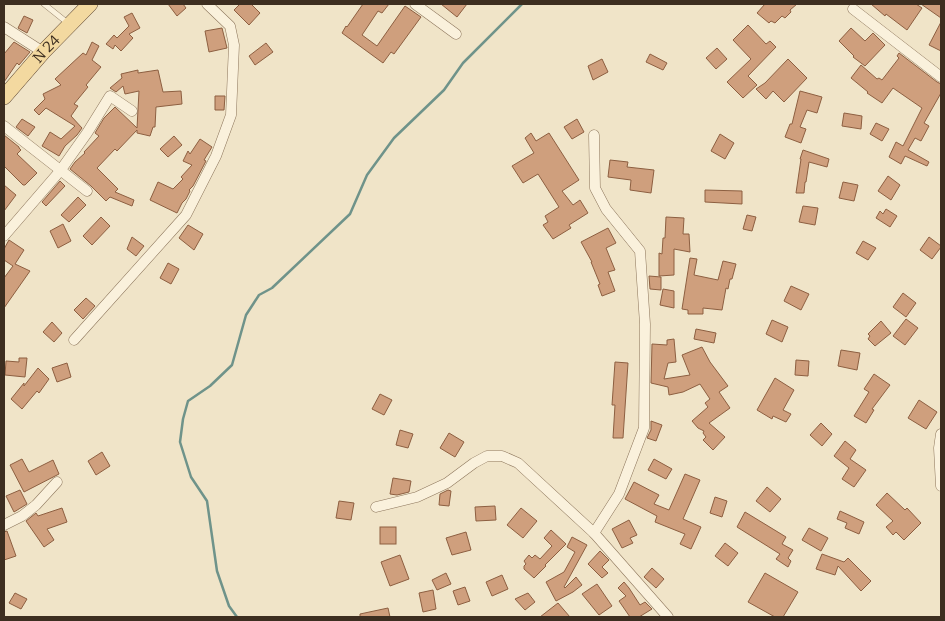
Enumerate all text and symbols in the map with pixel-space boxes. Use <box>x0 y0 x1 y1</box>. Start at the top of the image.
street label: N 24 <box>29 31 64 67</box>

